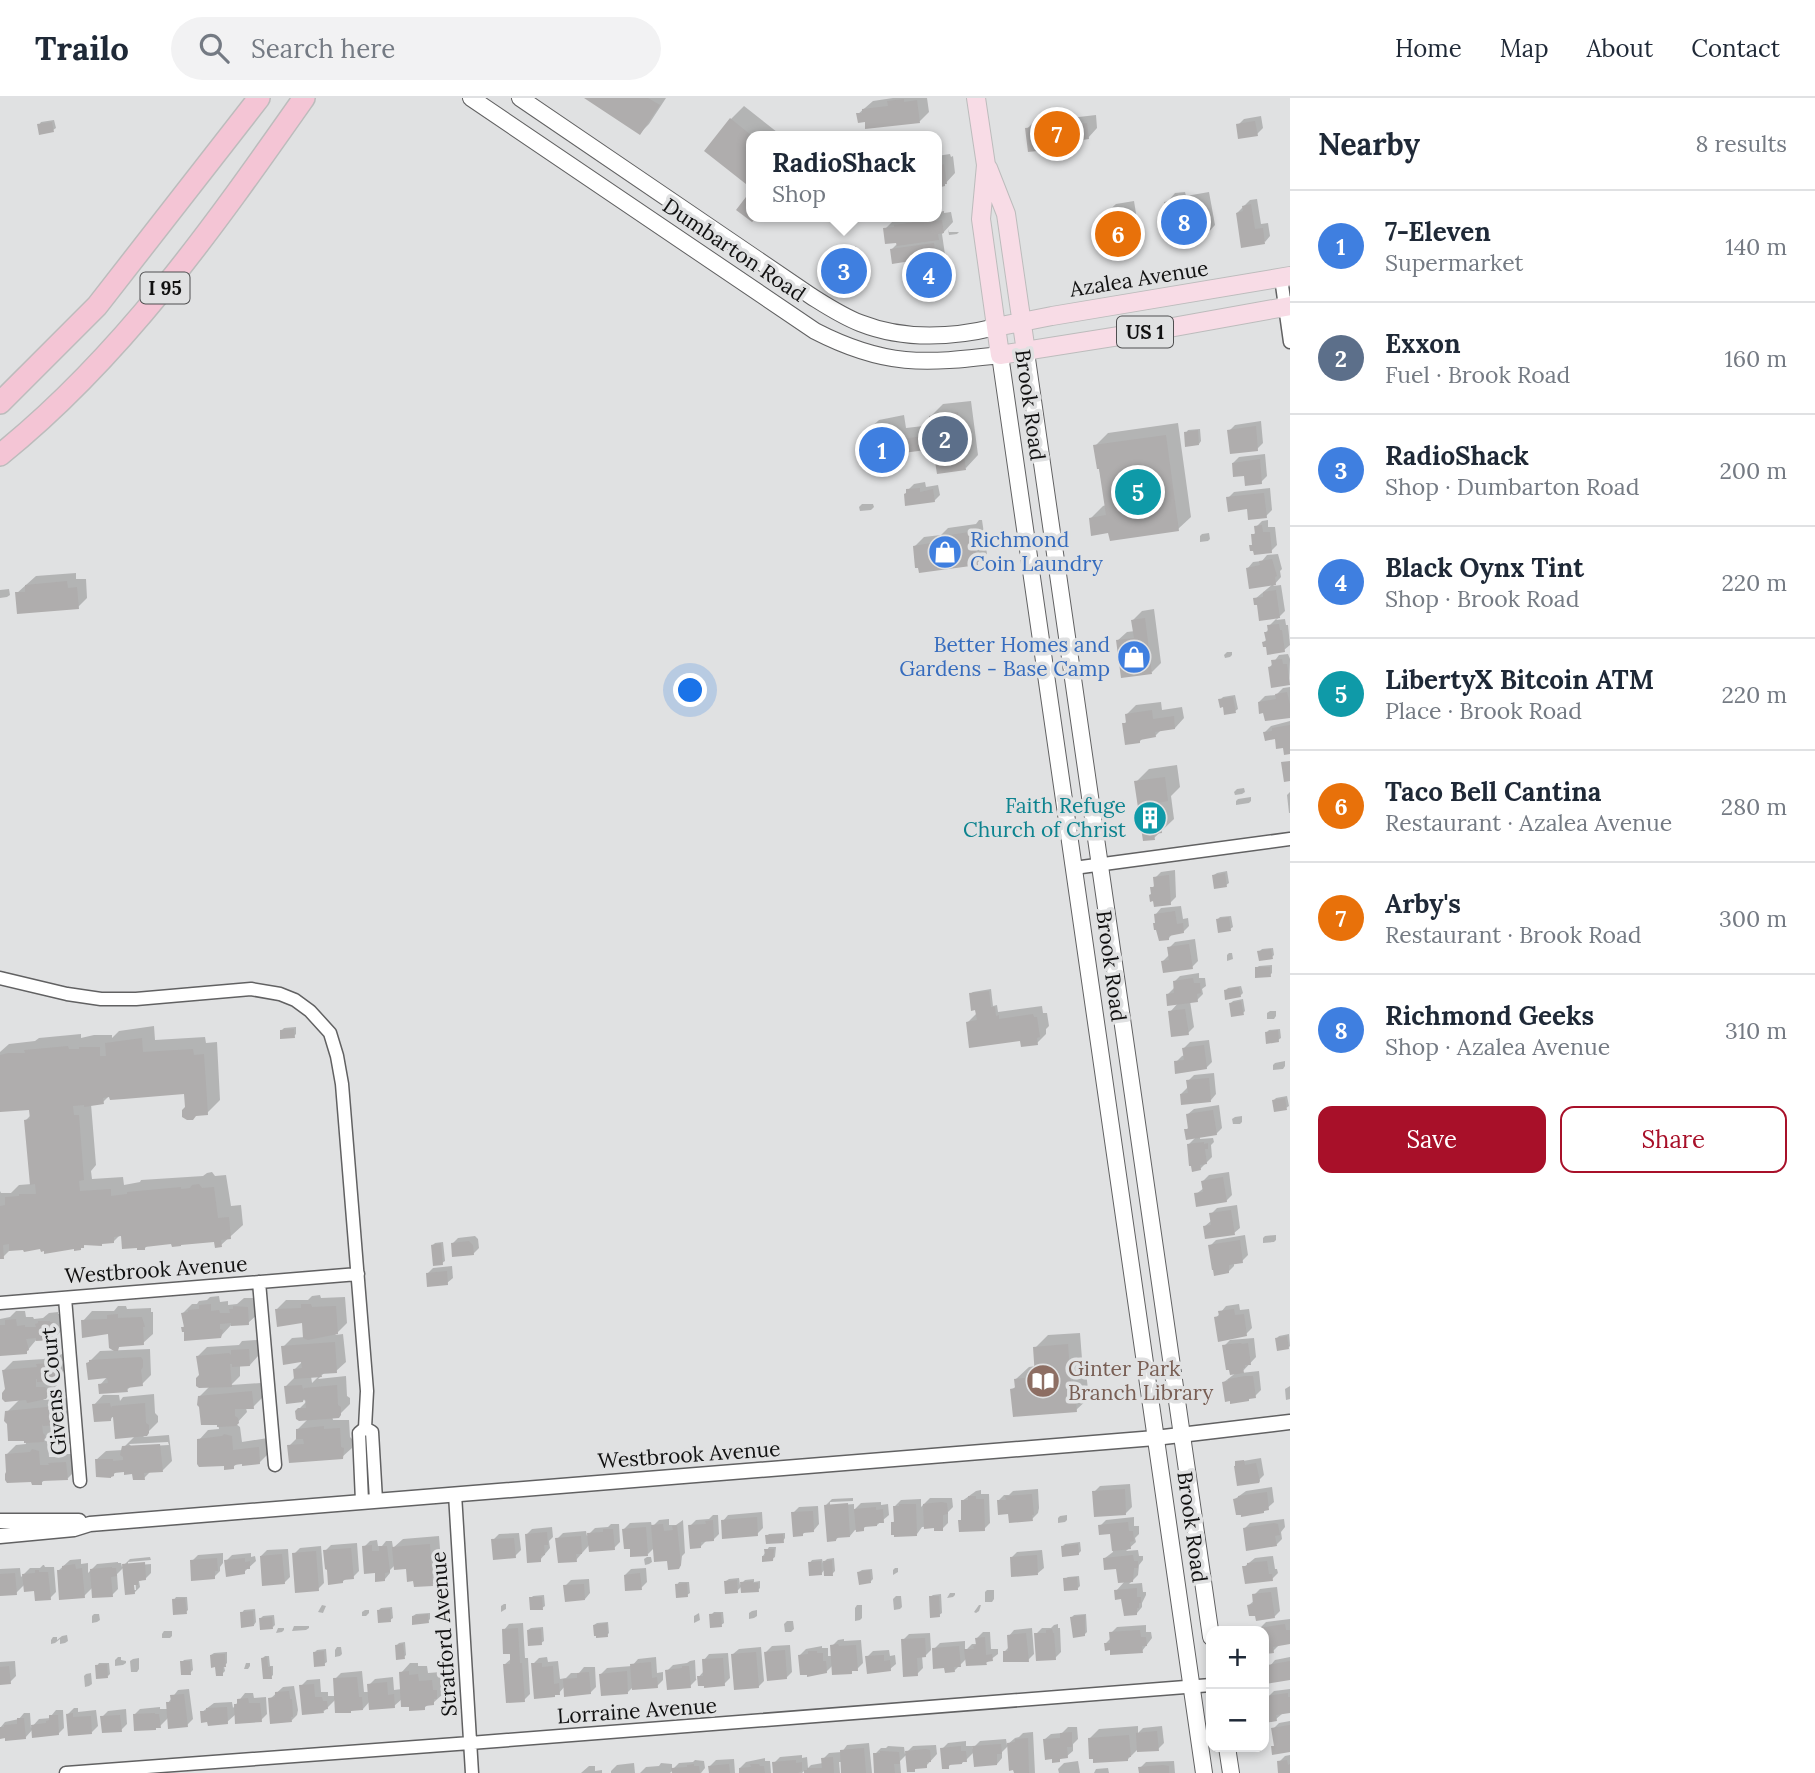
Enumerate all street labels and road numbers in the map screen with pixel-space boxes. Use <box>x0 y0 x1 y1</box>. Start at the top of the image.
street label: Dumbarton Road <box>658 192 811 307</box>
street label: Azalea Avenue <box>1067 254 1210 303</box>
road number: I 95 <box>140 272 190 304</box>
road number: US 1 <box>1117 316 1173 348</box>
street label: Brook Road <box>1009 348 1052 462</box>
street label: Brook Road <box>1090 909 1133 1023</box>
street label: Westbrook Avenue <box>64 1250 248 1289</box>
street label: Givens Court <box>34 1325 73 1456</box>
street label: Westbrook Avenue <box>597 1435 781 1474</box>
street label: Brook Road <box>1171 1470 1214 1584</box>
street label: Stratford Avenue <box>424 1551 463 1717</box>
street label: Lorraine Avenue <box>556 1691 718 1730</box>

